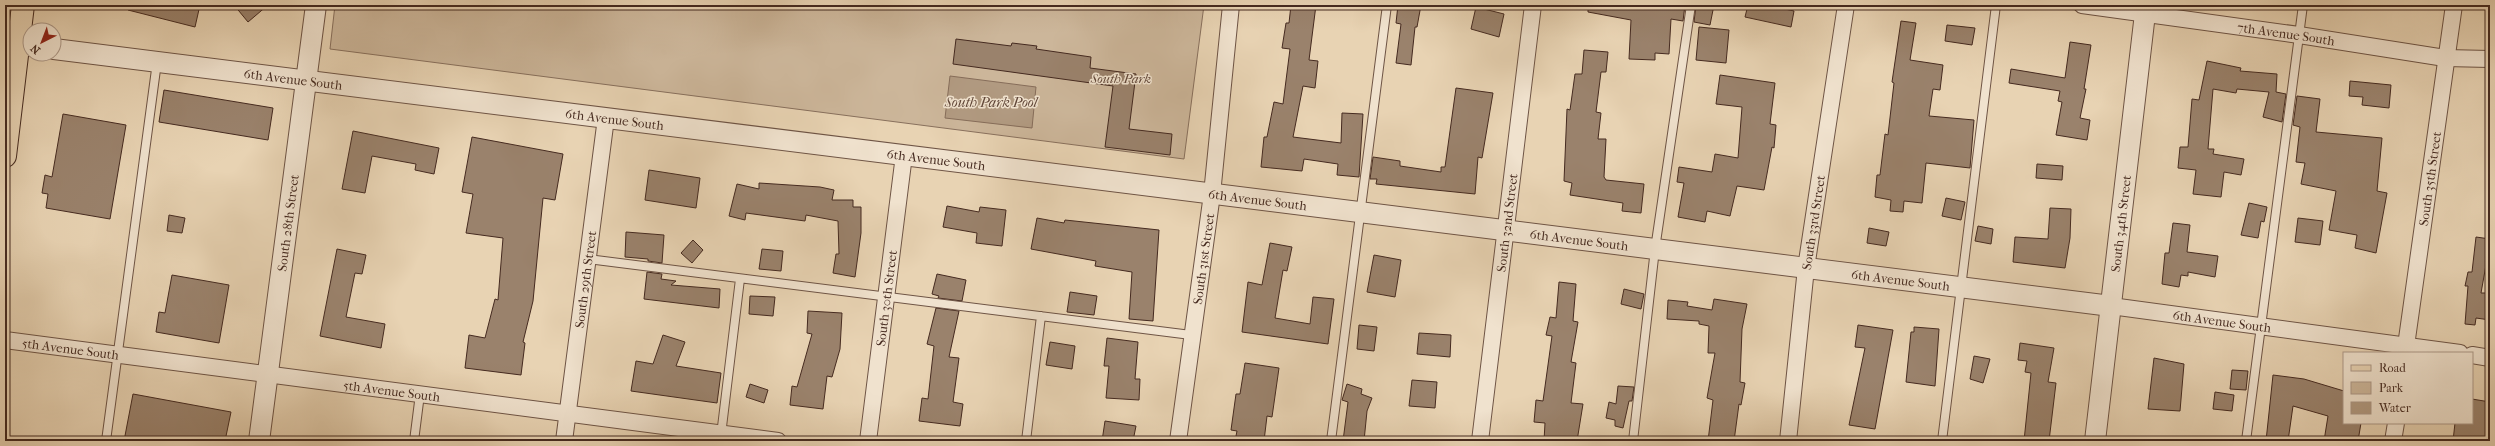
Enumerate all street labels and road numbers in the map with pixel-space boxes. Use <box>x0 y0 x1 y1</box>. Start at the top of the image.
street label: 7th Avenue South <box>2236 20 2336 49</box>
street label: 6th Avenue South <box>243 66 344 93</box>
street label: 6th Avenue South <box>564 106 665 133</box>
street label: South 35th Street <box>2416 130 2444 227</box>
street label: 6th Avenue South <box>886 146 987 173</box>
street label: South 32nd Street <box>1494 172 1521 273</box>
street label: South 28th Street <box>274 173 302 272</box>
street label: South 33rd Street <box>1799 174 1828 271</box>
street label: South 34th Street <box>2108 174 2134 273</box>
street label: 6th Avenue South <box>1207 186 1308 214</box>
street label: South 31st Street <box>1190 212 1217 305</box>
street label: 6th Avenue South <box>1529 226 1630 254</box>
street label: South 29th Street <box>572 230 599 329</box>
street label: South 30th Street <box>873 249 900 347</box>
street label: 6th Avenue South <box>1850 267 1951 294</box>
street label: 6th Avenue South <box>2172 307 2273 336</box>
street label: 5th Avenue South <box>21 335 120 363</box>
street label: 5th Avenue South <box>342 377 442 405</box>

